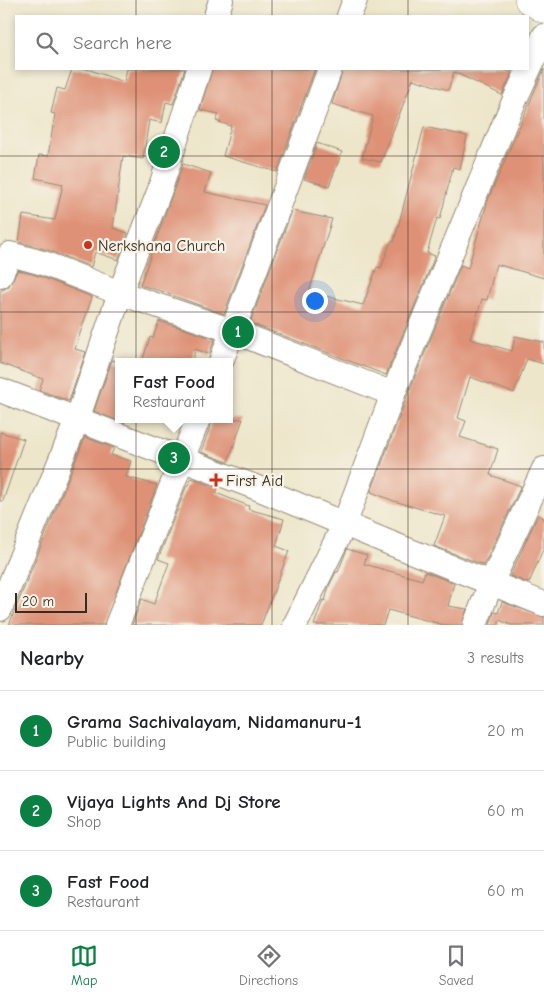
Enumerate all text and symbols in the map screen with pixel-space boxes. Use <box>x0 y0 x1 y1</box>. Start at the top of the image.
search box <box>15 15 529 70</box>
icon: search <box>33 29 61 57</box>
text: Search here <box>73 32 172 54</box>
pin: 2 <box>148 133 180 171</box>
place label: Nerkshana Church <box>98 237 225 255</box>
marker: Nerkshana Church <box>82 239 94 251</box>
your location <box>302 288 328 314</box>
pin: 1 <box>222 313 254 351</box>
popup <box>115 358 233 423</box>
text: Fast Food <box>133 371 215 393</box>
text: Restaurant <box>133 393 205 411</box>
pin: 3 <box>158 439 190 477</box>
place label: First Aid <box>226 472 283 490</box>
marker: First Aid <box>210 474 222 486</box>
scale bar <box>15 590 88 613</box>
text: 20 m <box>22 593 54 610</box>
text: Nearby <box>20 646 84 670</box>
text: 3 results <box>467 649 524 667</box>
text: Grama Sachivalayam, Nidamanuru-1 <box>67 711 362 733</box>
text: 1 <box>33 722 39 740</box>
text: 20 m <box>487 722 524 740</box>
text: Public building <box>67 733 166 751</box>
text: Vijaya Lights And Dj Store <box>67 791 281 813</box>
text: 2 <box>32 802 40 820</box>
text: 60 m <box>487 802 524 820</box>
text: Shop <box>67 813 101 831</box>
text: Fast Food <box>67 871 149 893</box>
text: 3 <box>32 882 40 900</box>
text: 60 m <box>487 882 524 900</box>
text: Restaurant <box>67 893 139 911</box>
tab: Map <box>70 942 98 989</box>
tab: Directions <box>239 942 298 989</box>
tab: Saved <box>439 942 474 989</box>

